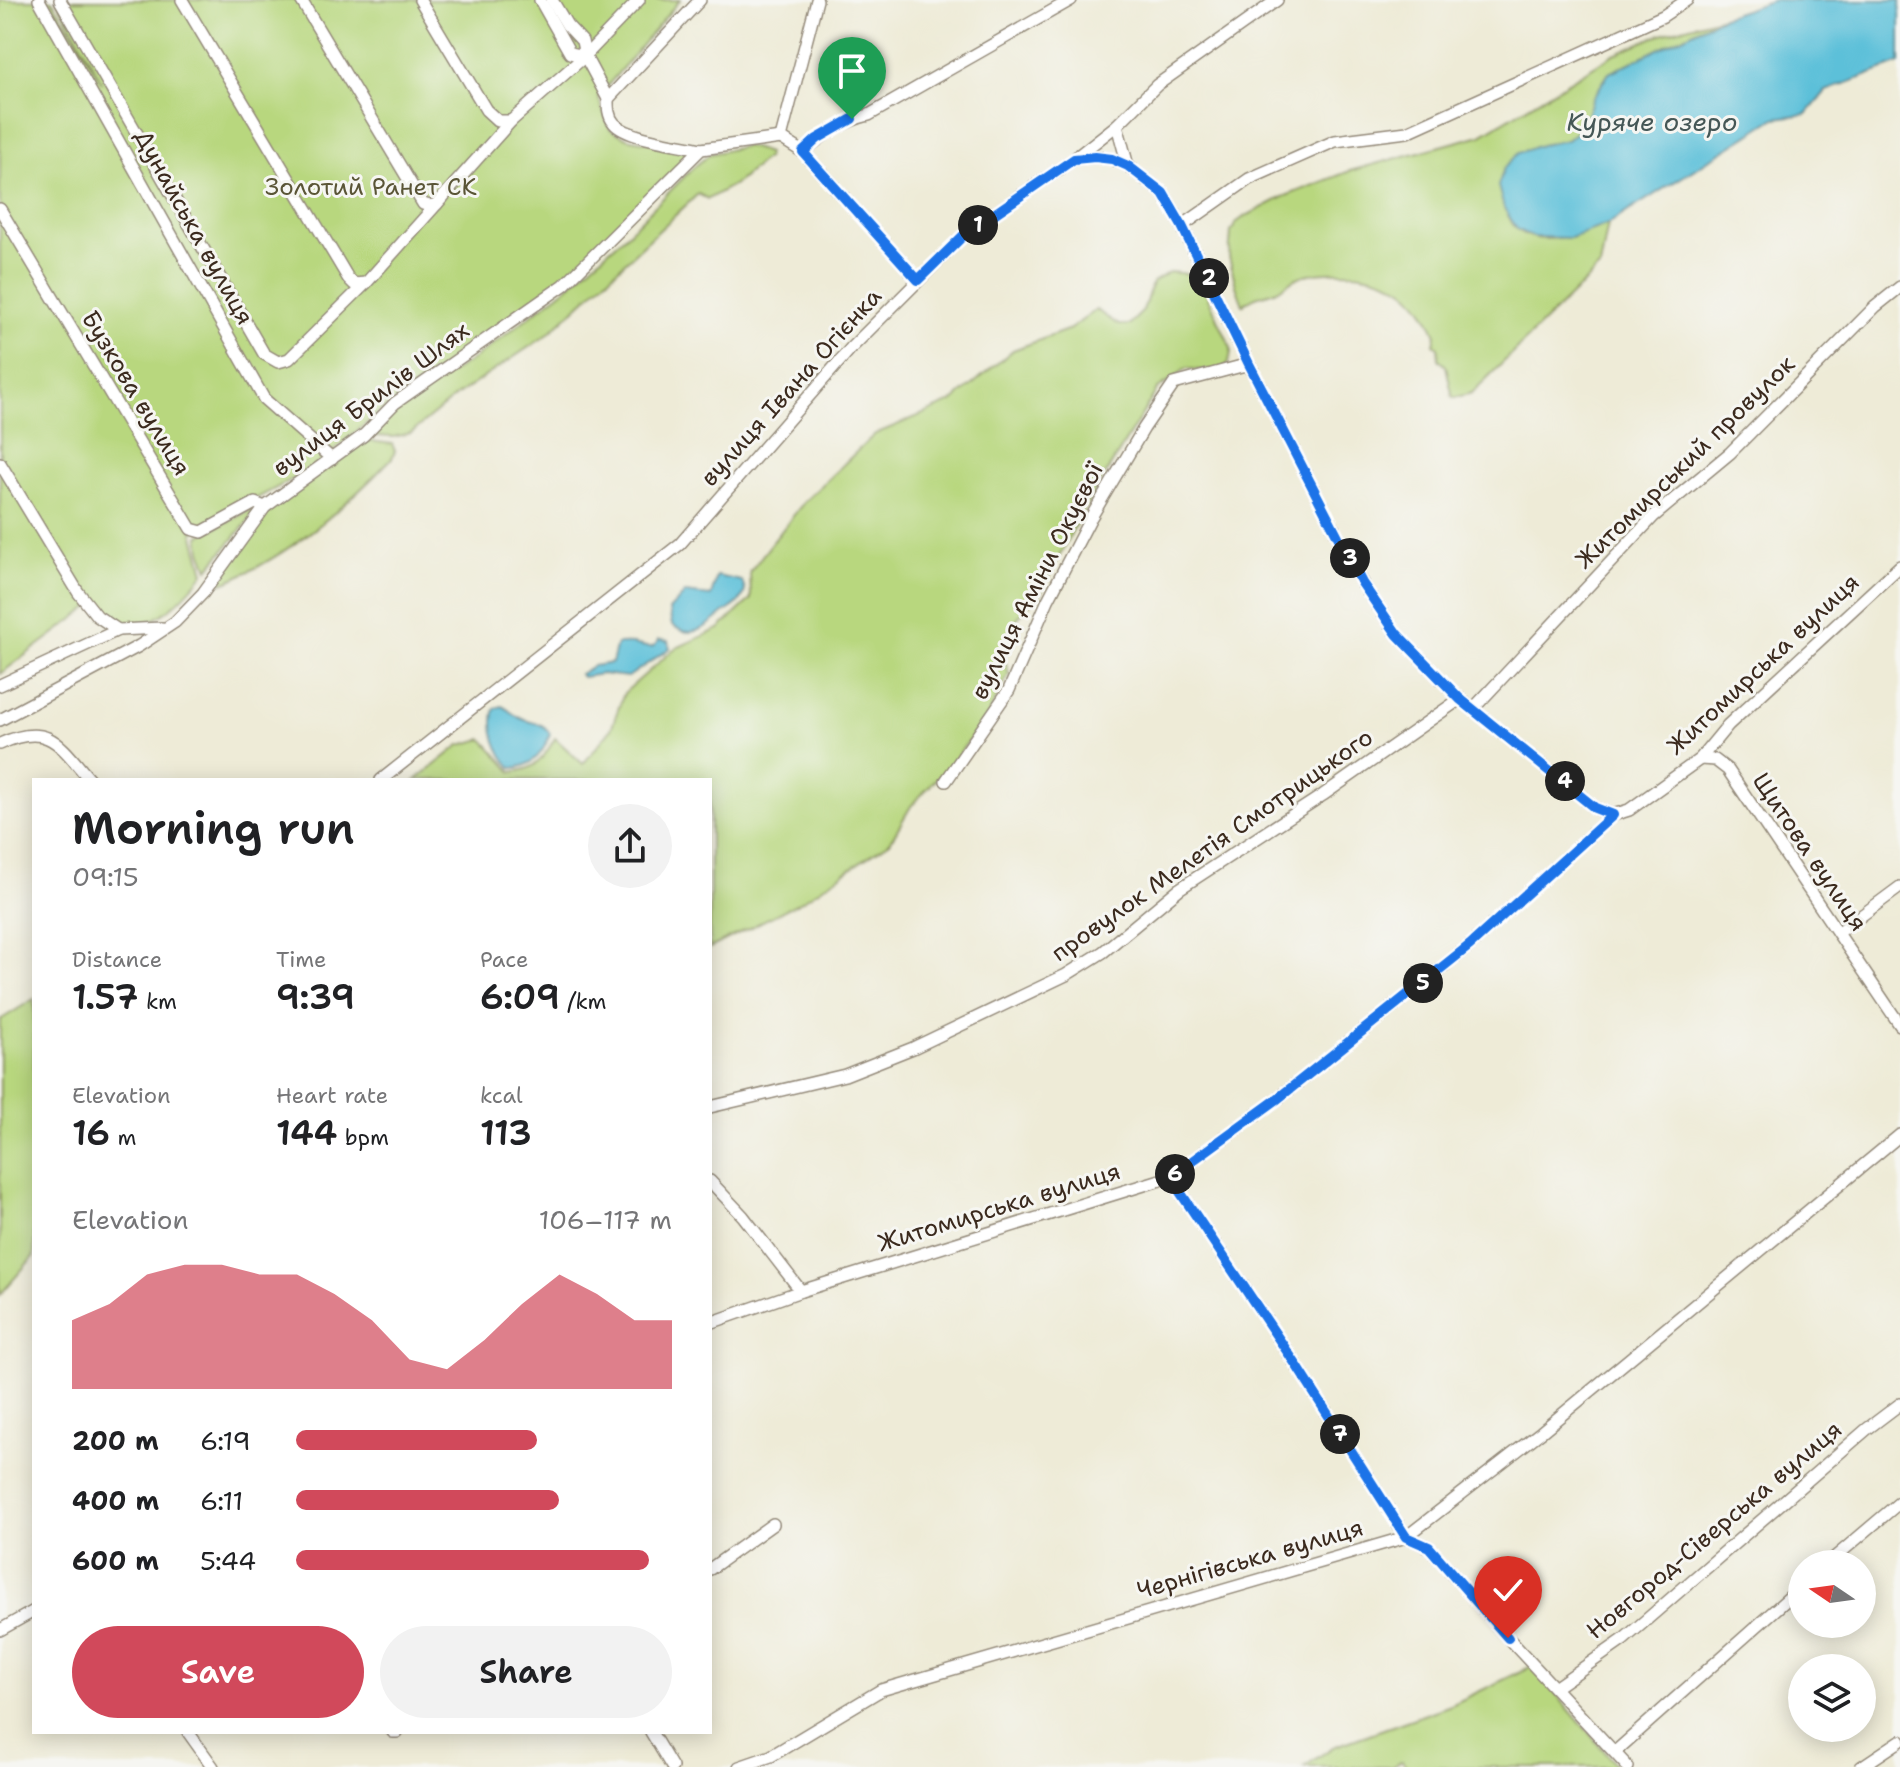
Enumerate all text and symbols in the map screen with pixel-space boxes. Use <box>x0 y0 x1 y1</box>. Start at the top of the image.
pin <box>818 37 886 119</box>
icon: arrive <box>830 49 874 93</box>
water label: Куряче озеро <box>1567 104 1737 139</box>
street label: Дунайська вулиця <box>127 124 261 330</box>
park label: Золотий Ранет СК <box>265 171 477 203</box>
pin: 1 <box>958 205 998 245</box>
text: 1 <box>973 210 983 239</box>
pin: 2 <box>1189 258 1229 298</box>
text: 2 <box>1201 263 1217 292</box>
street label: вулиця Івана Огієнка <box>693 281 889 493</box>
street label: Бузкова вулиця <box>74 305 198 481</box>
street label: вулиця Брилів Шлях <box>266 314 476 484</box>
street label: Житомирський провулок <box>1568 348 1802 576</box>
street label: вулиця Аміни Окуєвої <box>963 456 1111 705</box>
pin: 3 <box>1330 538 1370 578</box>
text: 3 <box>1342 543 1358 572</box>
street label: Житомирська вулиця <box>1660 566 1866 762</box>
street label: провулок Мелетія Смотрицького <box>1045 721 1379 969</box>
pin: 4 <box>1545 761 1585 801</box>
text: 4 <box>1557 766 1573 795</box>
street label: Щитова вулиця <box>1745 767 1875 937</box>
text: Morning run <box>72 799 355 858</box>
button: share <box>588 804 672 888</box>
text: 09:15 <box>72 859 139 894</box>
text: Distance <box>72 945 162 974</box>
text: Time <box>276 945 326 974</box>
text: Pace <box>480 945 528 974</box>
pin: 5 <box>1403 963 1443 1003</box>
text: 5 <box>1416 968 1430 997</box>
text: 1.57 <box>72 974 138 1020</box>
text: 9:39 <box>276 974 355 1020</box>
text: 6:09 <box>480 974 560 1020</box>
text: km <box>138 987 177 1016</box>
text: /km <box>560 987 607 1016</box>
text: Elevation <box>72 1081 170 1110</box>
text: Heart rate <box>276 1081 388 1110</box>
text: kcal <box>480 1081 523 1110</box>
text: 16 <box>72 1110 110 1156</box>
text: 144 <box>276 1110 337 1156</box>
text: 113 <box>480 1110 532 1156</box>
text: m <box>110 1123 136 1152</box>
text: bpm <box>337 1123 389 1152</box>
pin: 6 <box>1155 1154 1195 1194</box>
street label: Житомирська вулиця <box>874 1155 1124 1259</box>
text: 6 <box>1167 1159 1183 1188</box>
text: Elevation <box>72 1202 188 1237</box>
text: 106–117 m <box>539 1202 672 1237</box>
pin: 7 <box>1320 1414 1360 1454</box>
street label: Новгород-Сіверська вулиця <box>1580 1414 1848 1646</box>
text: 7 <box>1332 1419 1348 1448</box>
text: 200 m <box>72 1423 159 1458</box>
text: 6:19 <box>200 1423 251 1458</box>
text: 400 m <box>72 1483 159 1518</box>
text: 6:11 <box>200 1483 243 1518</box>
street label: Чернігівська вулиця <box>1133 1511 1367 1607</box>
text: 600 m <box>72 1543 159 1578</box>
text: 5:44 <box>200 1543 256 1578</box>
north arrow <box>1788 1550 1876 1638</box>
map controls <box>1788 1550 1876 1742</box>
pin <box>1474 1556 1542 1638</box>
icon: check <box>1486 1568 1530 1612</box>
button: Save <box>72 1626 364 1718</box>
button: Share <box>380 1626 672 1718</box>
button: layers <box>1788 1654 1876 1742</box>

